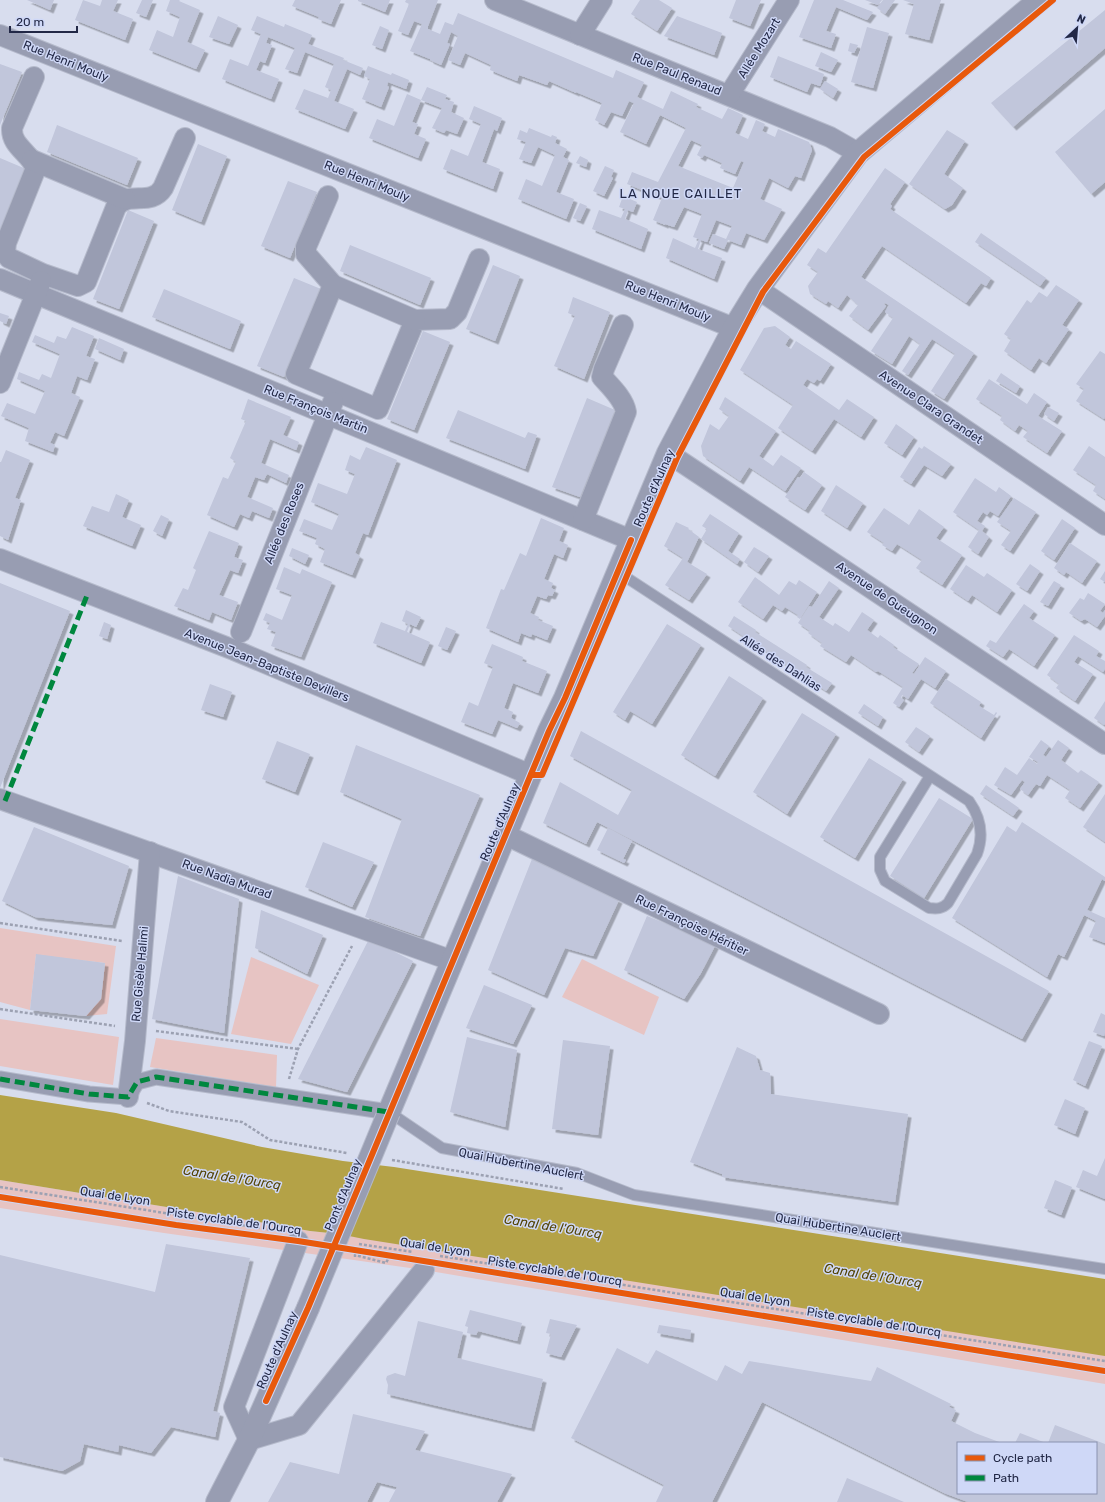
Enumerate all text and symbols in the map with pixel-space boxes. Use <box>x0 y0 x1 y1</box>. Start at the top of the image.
scale bar <box>10 8 77 34</box>
north arrow <box>1057 8 1097 48</box>
text: N <box>1075 12 1088 27</box>
text: 20 m <box>16 15 44 29</box>
street label: Allée Mozart <box>735 15 783 81</box>
street label: Rue Henri Mouly <box>21 37 111 85</box>
street label: Rue Paul Renaud <box>630 50 724 98</box>
street label: Rue Henri Mouly <box>322 157 412 205</box>
district label: LA NOUE CAILLET <box>620 186 742 201</box>
street label: Rue Henri Mouly <box>623 277 713 325</box>
street label: Avenue Clara Grandet <box>877 367 986 447</box>
street label: Rue François Martin <box>262 382 370 436</box>
street label: Route d'Aulnay <box>631 447 678 529</box>
street label: Allée des Roses <box>261 480 307 566</box>
street label: Avenue de Gueugnon <box>833 559 941 637</box>
street label: Avenue Jean-Baptiste Devillers <box>183 625 351 705</box>
street label: Allée des Dahlias <box>738 632 824 694</box>
street label: Route d'Aulnay <box>477 780 523 863</box>
street label: Rue Nadia Murad <box>180 856 274 902</box>
street label: Rue Françoise Héritier <box>633 892 751 959</box>
street label: Rue Gisèle Halimi <box>129 926 151 1022</box>
street label: Quai Hubertine Auclert <box>457 1145 585 1183</box>
street label: Pont d'Aulnay <box>322 1157 365 1233</box>
water label: Canal de l'Ourcq <box>182 1162 282 1193</box>
street label: Quai de Lyon <box>79 1184 151 1208</box>
street label: Piste cyclable de l'Ourcq <box>166 1205 302 1237</box>
street label: Quai Hubertine Auclert <box>774 1210 902 1244</box>
water label: Canal de l'Ourcq <box>503 1211 603 1242</box>
street label: Quai de Lyon <box>399 1235 471 1259</box>
street label: Piste cyclable de l'Ourcq <box>487 1253 623 1289</box>
water label: Canal de l'Ourcq <box>823 1260 923 1291</box>
street label: Quai de Lyon <box>719 1285 791 1309</box>
street label: Piste cyclable de l'Ourcq <box>806 1304 942 1340</box>
street label: Route d'Aulnay <box>254 1309 301 1391</box>
legend <box>957 1442 1097 1494</box>
text: Cycle path <box>993 1451 1052 1465</box>
text: Path <box>993 1471 1019 1485</box>

